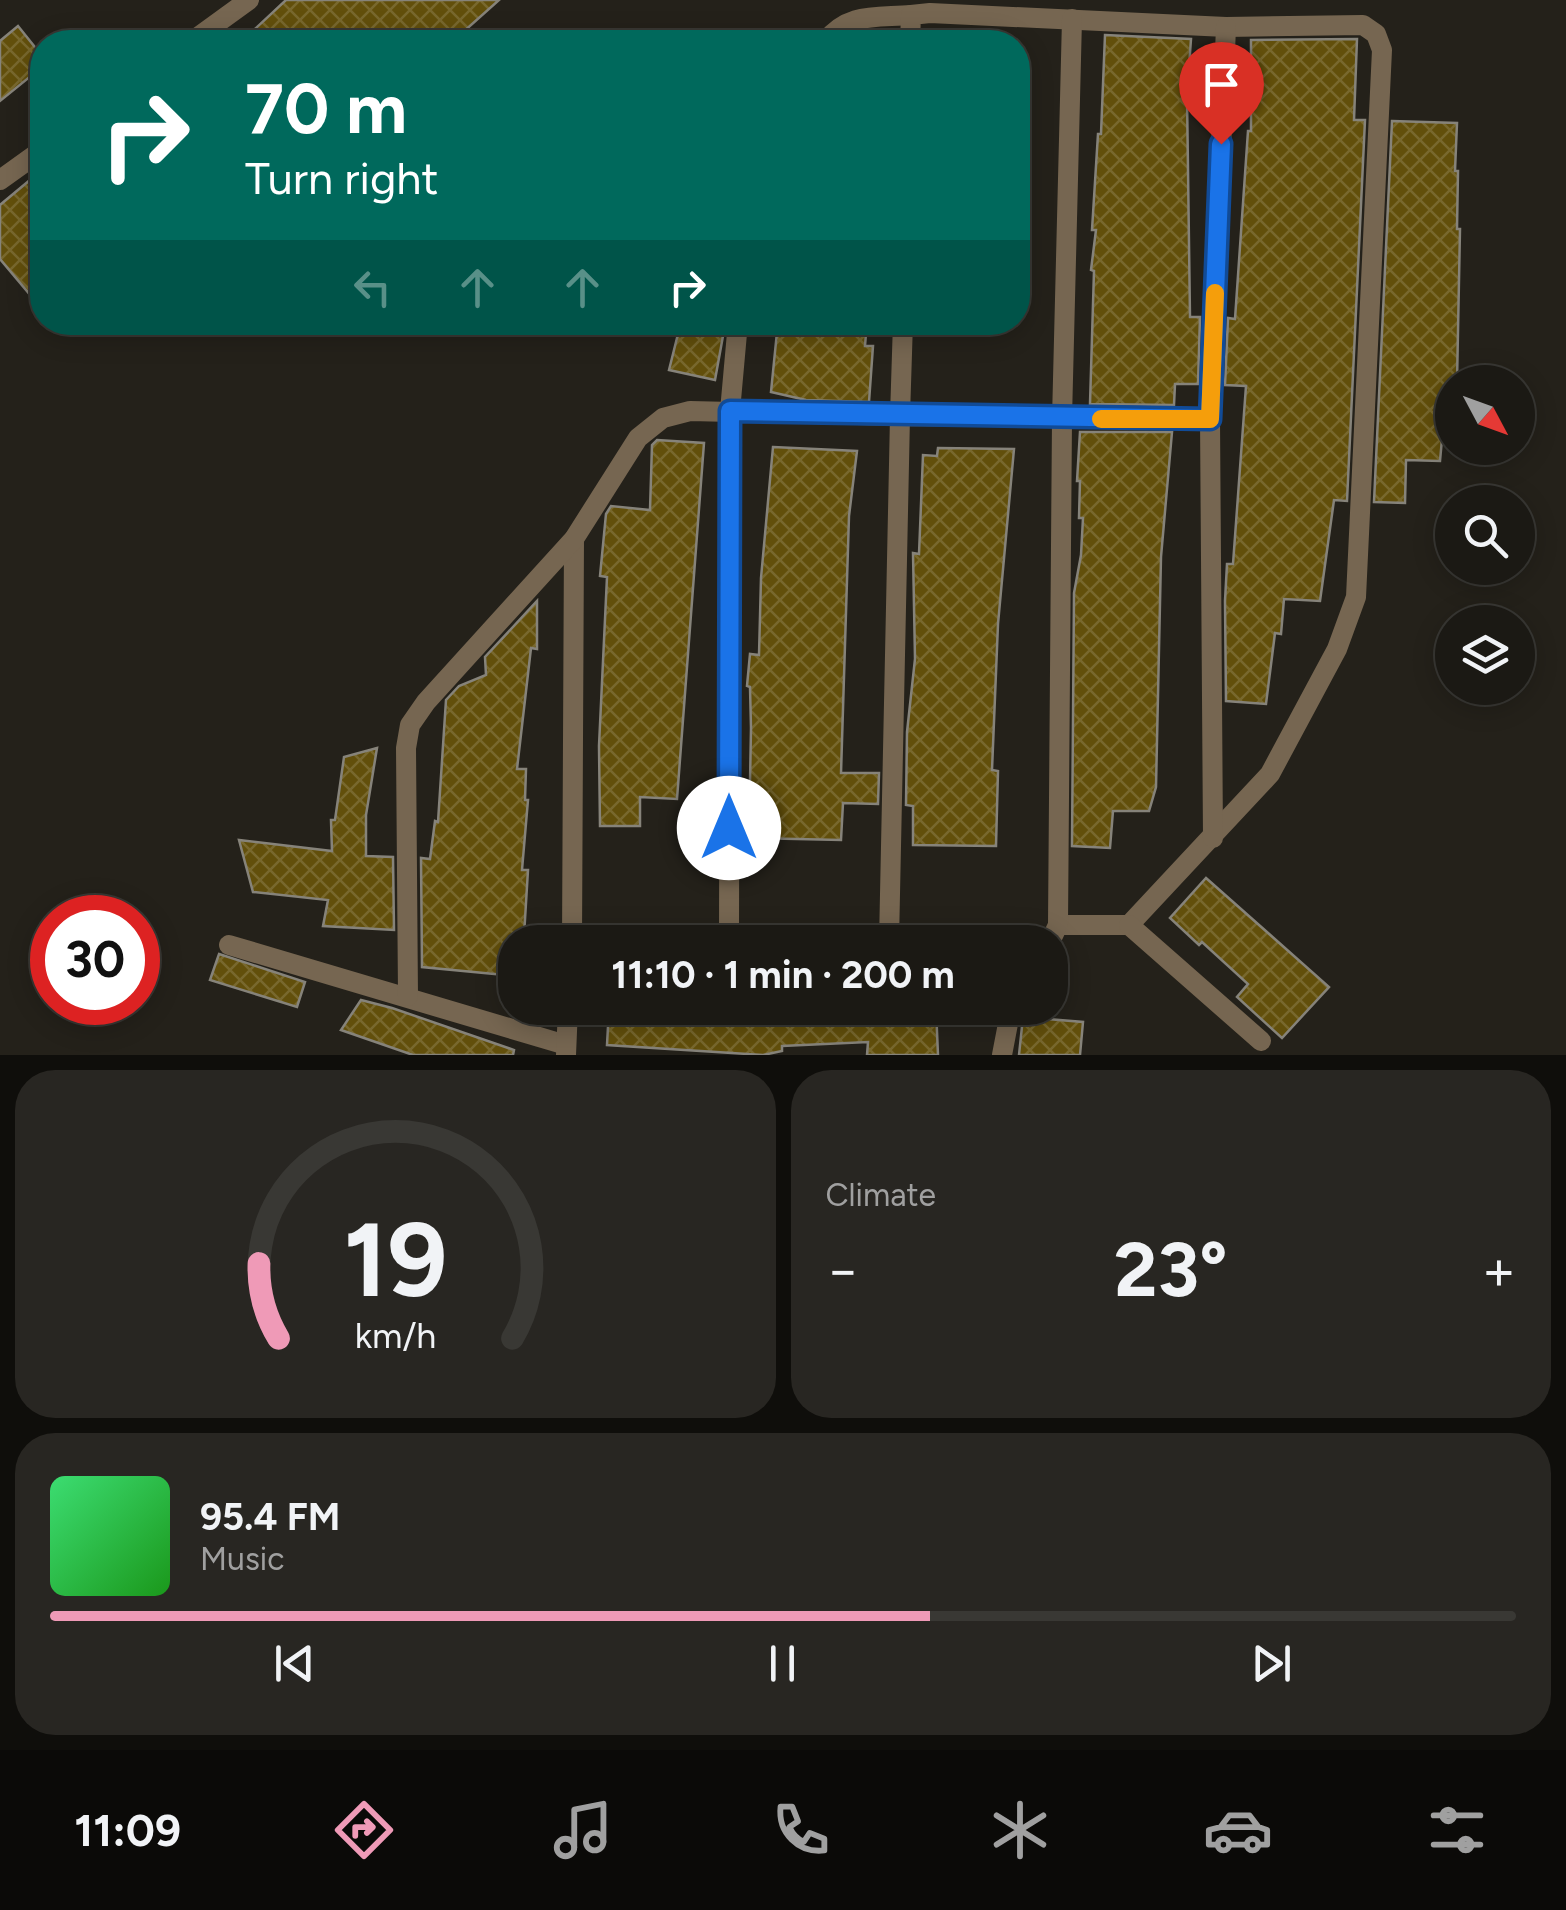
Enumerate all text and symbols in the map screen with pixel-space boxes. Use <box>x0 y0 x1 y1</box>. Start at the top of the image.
pin <box>1179 42 1264 145</box>
icon: arrive <box>1194 57 1249 112</box>
text: 70 m <box>245 66 407 151</box>
icon: right <box>80 70 210 200</box>
text: Turn right <box>245 151 438 205</box>
icon: left <box>345 260 400 315</box>
icon: ahead <box>450 260 505 315</box>
icon: ahead <box>555 260 610 315</box>
icon: right <box>660 260 715 315</box>
north arrow <box>1435 365 1535 465</box>
map controls <box>1435 365 1535 705</box>
button: search <box>1435 485 1535 585</box>
button: layers <box>1435 605 1535 705</box>
position arrow <box>677 776 781 880</box>
speed limit sign: 30 <box>30 895 160 1025</box>
text: 11:10 · 1 min · 200 m <box>611 952 955 998</box>
text: Climate <box>826 1176 936 1214</box>
text: 19 <box>343 1197 447 1322</box>
text: 23° <box>1114 1225 1227 1315</box>
text: − <box>826 1237 860 1303</box>
text: + <box>1482 1237 1516 1303</box>
text: km/h <box>354 1314 436 1357</box>
text: 95.4 FM <box>200 1494 340 1540</box>
text: Music <box>200 1540 285 1578</box>
icon: previous <box>267 1636 322 1691</box>
icon: pause <box>755 1636 810 1691</box>
icon: next <box>1244 1636 1299 1691</box>
icon: directions <box>329 1795 399 1865</box>
icon: music <box>548 1795 618 1865</box>
icon: phone <box>766 1795 836 1865</box>
icon: climate <box>985 1795 1055 1865</box>
icon: car <box>1203 1795 1273 1865</box>
icon: filters <box>1422 1795 1492 1865</box>
text: 11:09 <box>74 1803 181 1857</box>

